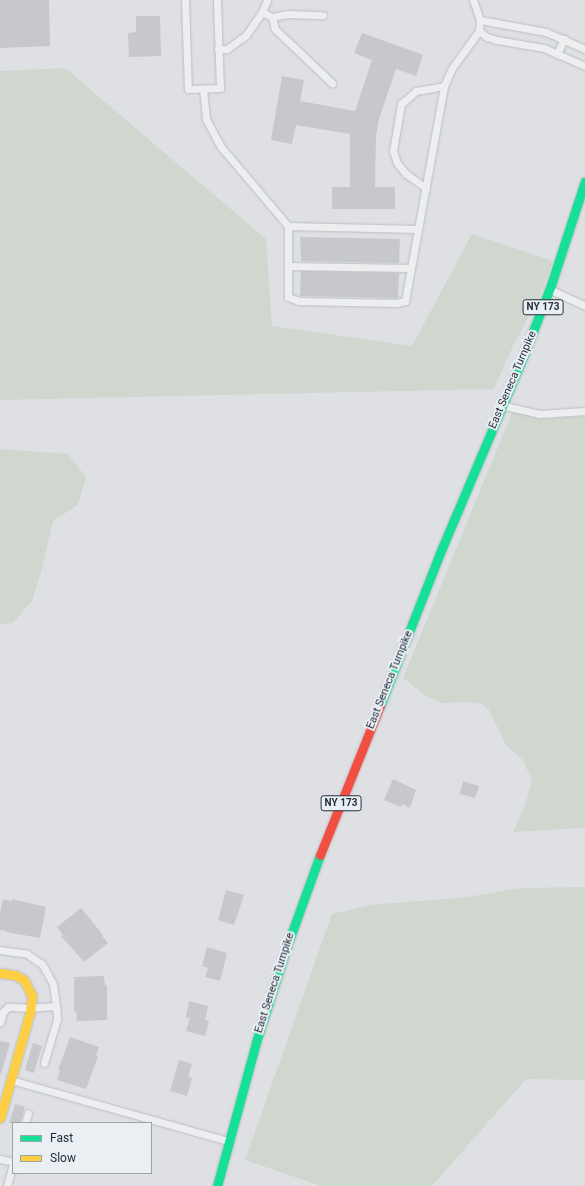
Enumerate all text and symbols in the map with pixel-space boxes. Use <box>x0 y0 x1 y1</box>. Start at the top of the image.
road number: NY 173 <box>522 299 564 315</box>
street label: East Seneca Turnpike <box>486 329 540 431</box>
street label: East Seneca Turnpike <box>364 629 416 731</box>
road number: NY 173 <box>320 795 362 811</box>
street label: East Seneca Turnpike <box>252 931 298 1035</box>
legend <box>12 1122 152 1174</box>
text: Fast <box>50 1131 73 1145</box>
text: Slow <box>50 1151 76 1165</box>

